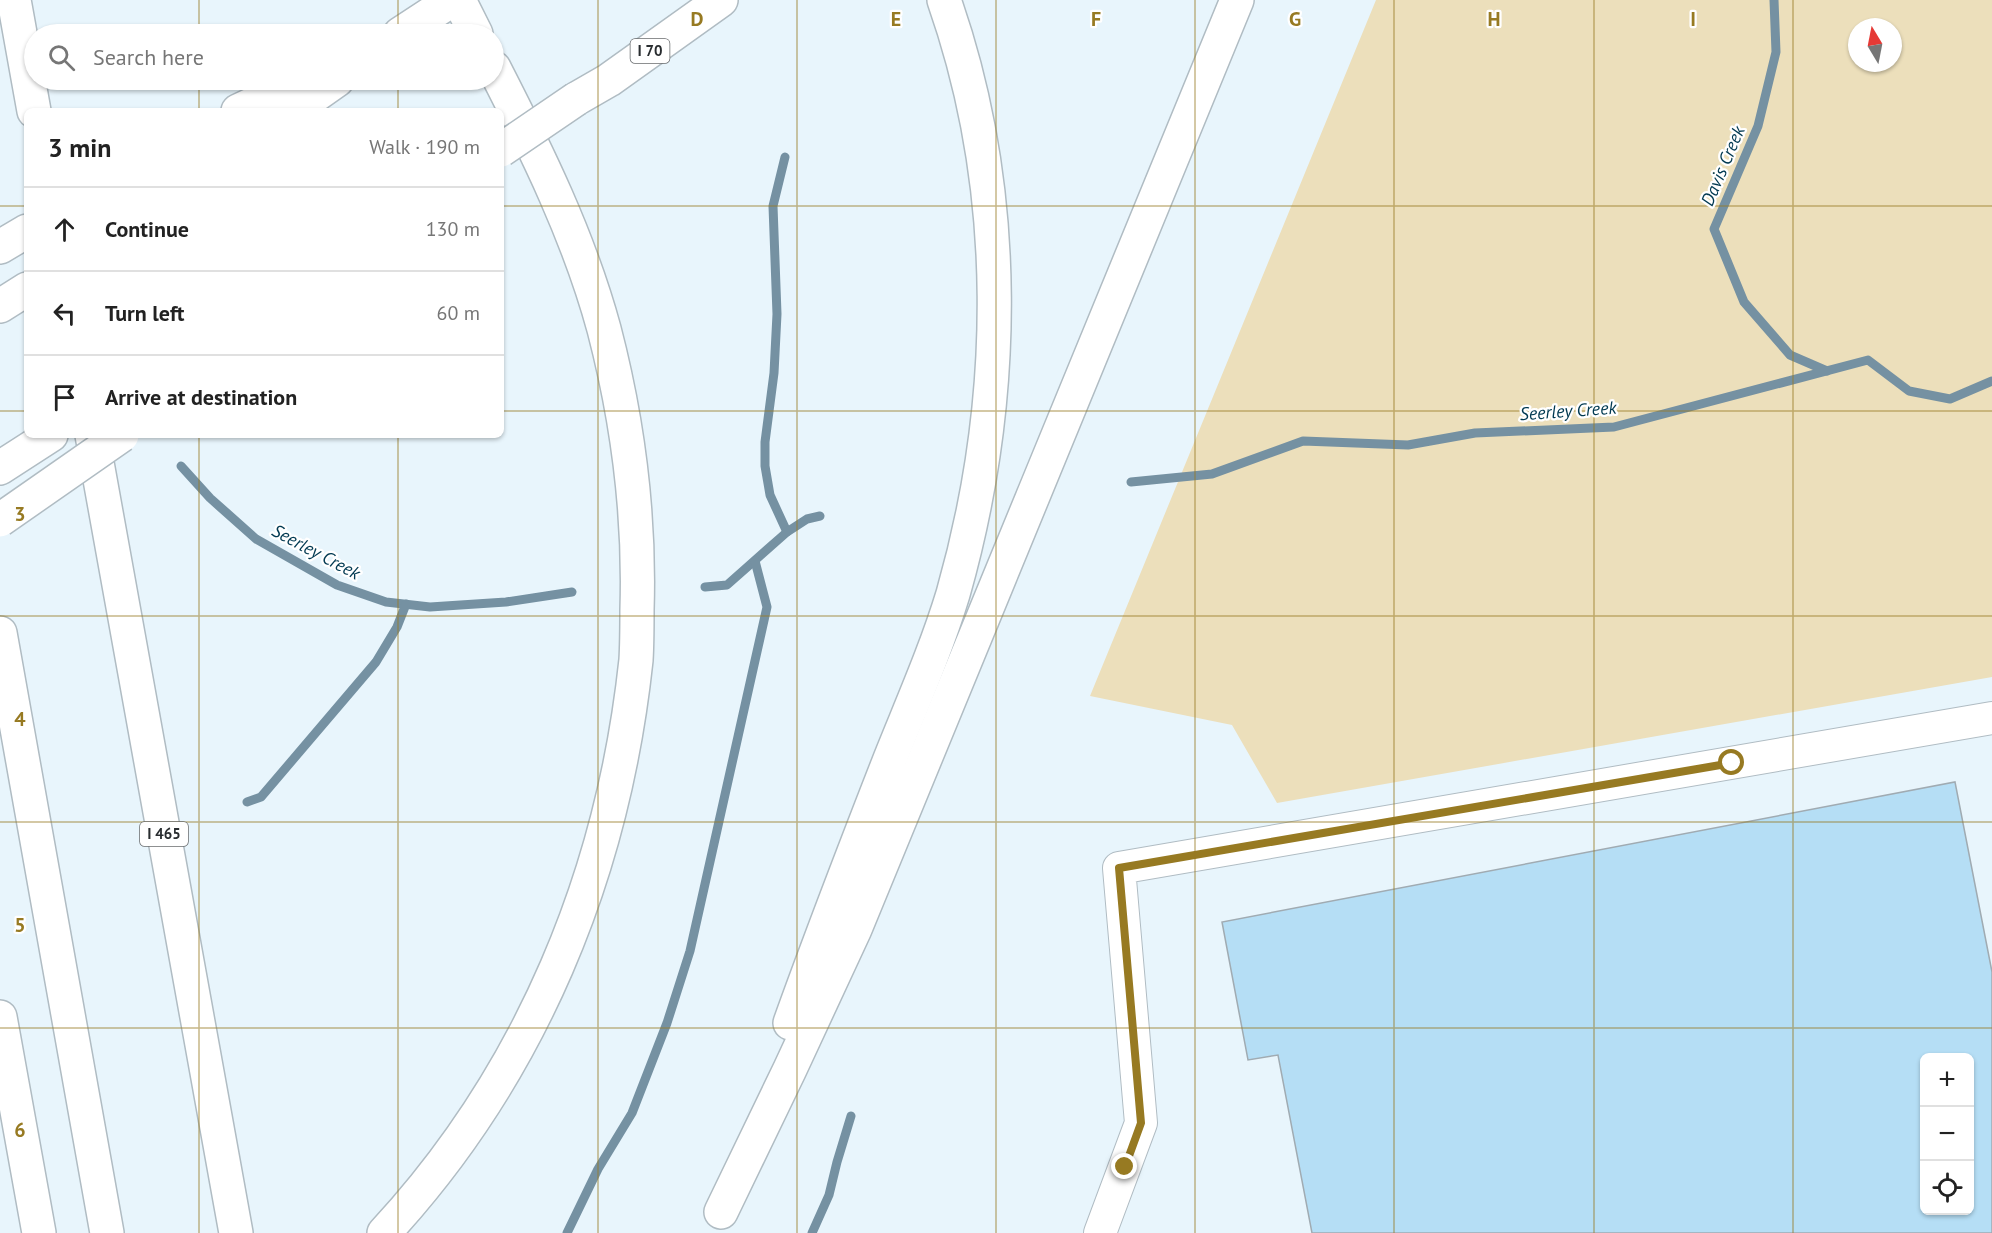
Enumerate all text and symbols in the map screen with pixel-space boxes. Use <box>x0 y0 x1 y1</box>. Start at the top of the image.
text: D <box>691 6 704 32</box>
text: E <box>891 6 901 32</box>
text: F <box>1091 6 1101 32</box>
text: G <box>1289 6 1301 32</box>
text: H <box>1487 6 1501 32</box>
text: I <box>1690 6 1696 32</box>
north arrow <box>1848 18 1902 72</box>
search box <box>24 24 504 90</box>
road number: I 70 <box>630 39 670 63</box>
icon: search <box>45 41 78 74</box>
text: Search here <box>93 43 204 71</box>
water label: Davis Creek <box>1695 122 1750 209</box>
text: 3 min <box>48 131 111 164</box>
text: Walk · 190 m <box>369 134 480 160</box>
icon: ahead <box>48 213 81 246</box>
text: Continue <box>105 215 189 243</box>
text: 130 m <box>426 216 480 242</box>
icon: left <box>48 297 81 330</box>
text: Turn left <box>105 299 185 327</box>
text: 60 m <box>437 300 480 326</box>
icon: arrive <box>48 381 81 414</box>
text: Arrive at destination <box>105 383 297 411</box>
water label: Seerley Creek <box>1519 396 1618 425</box>
text: 3 <box>14 501 26 527</box>
water label: Seerley Creek <box>268 519 365 585</box>
text: 4 <box>14 706 26 732</box>
route start <box>1718 749 1744 775</box>
road number: I 465 <box>140 822 188 846</box>
text: 5 <box>14 912 26 938</box>
map controls <box>1920 1053 1974 1215</box>
button: + <box>1920 1053 1974 1107</box>
button: − <box>1920 1107 1974 1161</box>
text: 6 <box>14 1117 26 1143</box>
route end <box>1111 1153 1137 1179</box>
button: locate <box>1920 1161 1974 1215</box>

